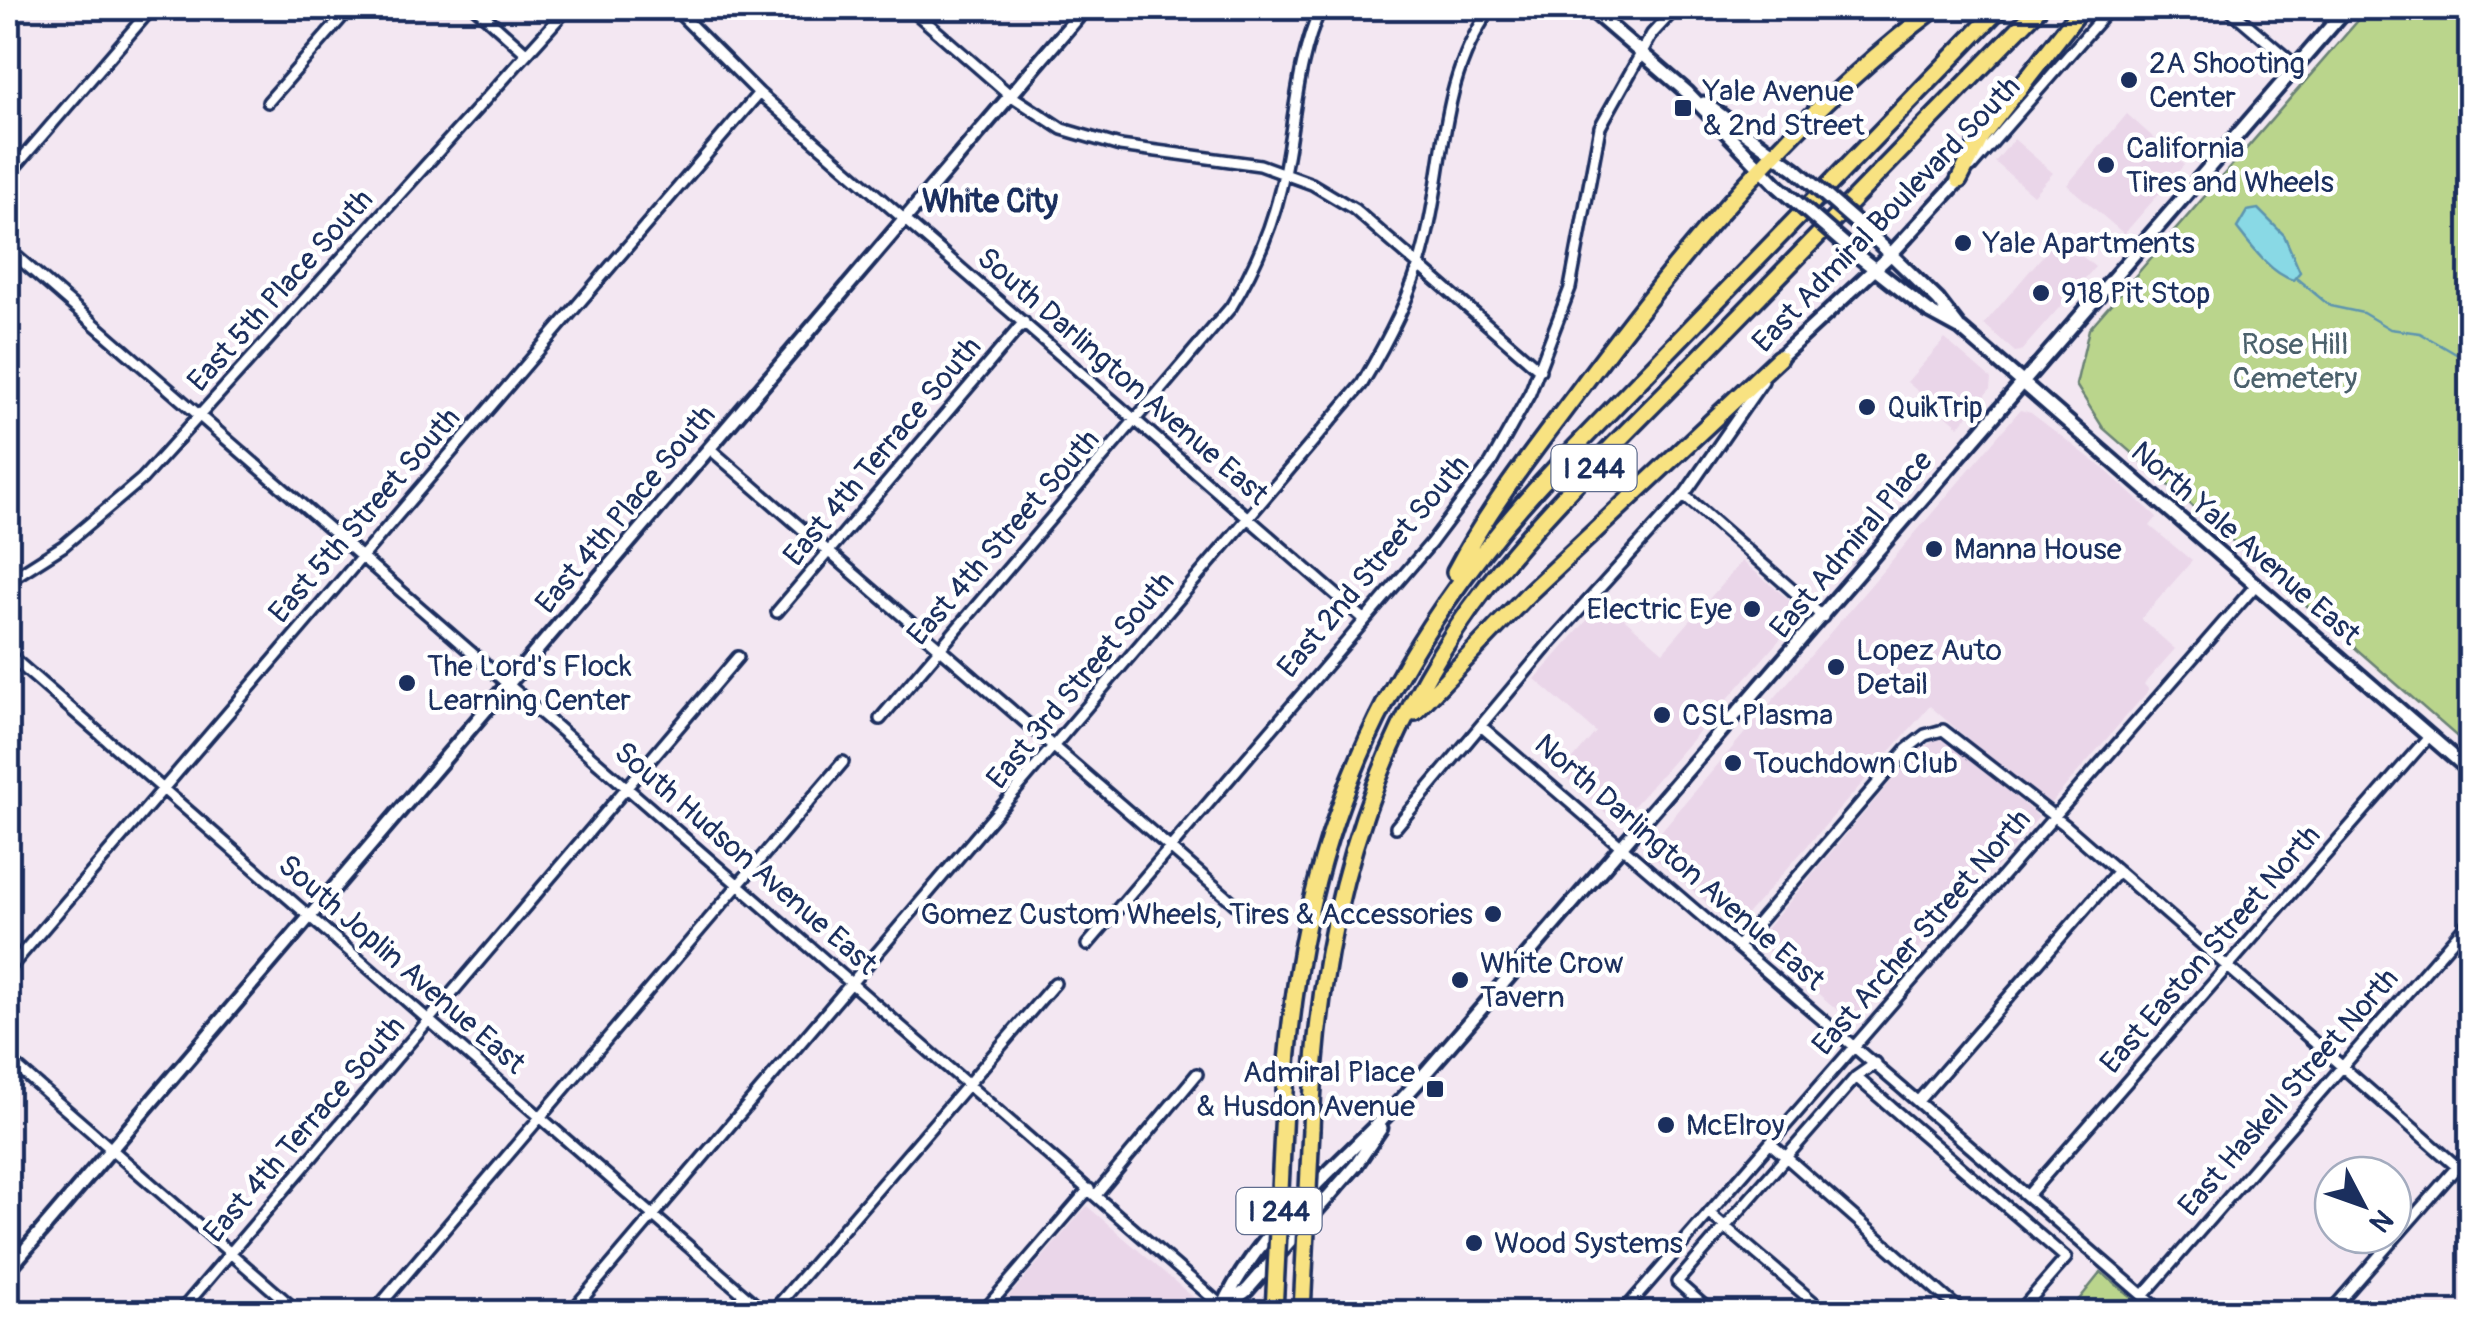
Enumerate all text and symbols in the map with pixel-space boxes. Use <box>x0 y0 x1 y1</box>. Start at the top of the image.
place label: 2A Shooting Center <box>2149 45 2305 116</box>
street label: East Admiral Boulevard South <box>1745 69 2028 360</box>
marker: 2A Shooting Center <box>2118 69 2140 91</box>
place label: Yale Avenue & 2nd Street <box>1702 73 1866 144</box>
marker: Yale Avenue & 2nd Street <box>1672 97 1694 119</box>
place label: California Tires and Wheels <box>2126 130 2334 201</box>
marker: California Tires and Wheels <box>2095 154 2117 176</box>
street label: East 5th Place South <box>180 182 381 399</box>
district label: White City <box>922 182 1058 222</box>
place label: Yale Apartments <box>1982 225 2195 262</box>
marker: Yale Apartments <box>1952 232 1974 254</box>
street label: South Darlington Avenue East <box>969 240 1277 514</box>
place label: 918 Pit Stop <box>2061 275 2210 312</box>
marker: 918 Pit Stop <box>2030 282 2052 304</box>
park label: Rose Hill Cemetery <box>2233 326 2358 397</box>
street label: East 4th Terrace South <box>776 329 989 574</box>
place label: QuikTrip <box>1887 389 1983 426</box>
marker: QuikTrip <box>1856 396 1878 418</box>
street label: East 4th Place South <box>527 398 723 621</box>
street label: East 5th Street South <box>261 400 468 631</box>
street label: East 4th Street South <box>899 422 1107 653</box>
street label: North Yale Avenue East <box>2123 434 2369 654</box>
street label: East Admiral Place <box>1762 443 1941 646</box>
road number: I 244 <box>1552 445 1636 491</box>
street label: East 2nd Street South <box>1269 447 1477 685</box>
place label: Manna House <box>1954 531 2122 568</box>
marker: Manna House <box>1923 538 1945 560</box>
street label: East 3rd Street South <box>979 564 1182 797</box>
place label: Electric Eye <box>1586 591 1732 628</box>
marker: Electric Eye <box>1741 598 1763 620</box>
place label: Lopez Auto Detail <box>1856 632 2002 703</box>
place label: The Lord's Flock Learning Center <box>427 648 632 719</box>
marker: Lopez Auto Detail <box>1825 656 1847 678</box>
marker: The Lord's Flock Learning Center <box>396 672 418 694</box>
place label: CSL Plasma <box>1682 697 1833 734</box>
marker: CSL Plasma <box>1651 704 1673 726</box>
street label: North Darlington Avenue East <box>1527 726 1833 999</box>
street label: South Hudson Avenue East <box>607 734 886 983</box>
place label: Touchdown Club <box>1753 745 1958 782</box>
marker: Touchdown Club <box>1722 752 1744 774</box>
street label: East Archer Street North <box>1804 802 2038 1063</box>
street label: East Easton Street North <box>2092 818 2328 1081</box>
street label: South Joplin Avenue East <box>270 847 534 1083</box>
place label: Gomez Custom Wheels, Tires & Accessories <box>920 896 1473 933</box>
marker: Gomez Custom Wheels, Tires & Accessories <box>1482 903 1504 925</box>
place label: White Crow Tavern <box>1480 945 1623 1016</box>
street label: East Haskell Street North <box>2170 961 2406 1223</box>
marker: White Crow Tavern <box>1449 969 1471 991</box>
street label: East 4th Terrace South <box>196 1009 413 1250</box>
place label: Admiral Place & Husdon Avenue <box>1197 1054 1415 1125</box>
marker: Admiral Place & Husdon Avenue <box>1424 1078 1446 1100</box>
place label: McElroy <box>1686 1107 1785 1144</box>
marker: McElroy <box>1655 1114 1677 1136</box>
north arrow <box>2313 1155 2413 1255</box>
road number: I 244 <box>1236 1188 1322 1234</box>
place label: Wood Systems <box>1494 1225 1683 1262</box>
marker: Wood Systems <box>1463 1232 1485 1254</box>

